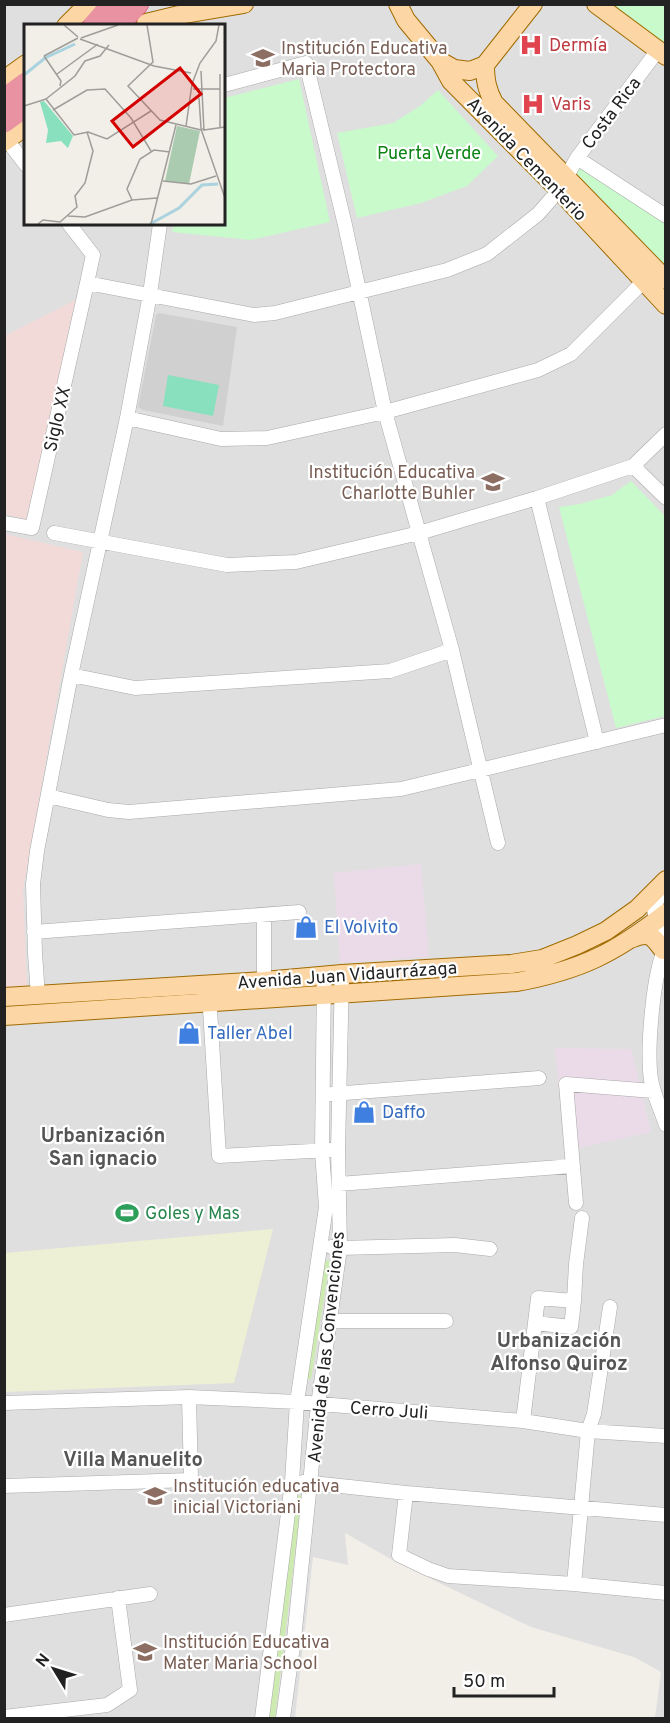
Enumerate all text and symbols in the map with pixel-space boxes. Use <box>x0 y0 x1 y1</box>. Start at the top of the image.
inset map <box>24 24 225 225</box>
hospital icon: Dermía <box>518 32 544 58</box>
place label: Dermía <box>549 35 607 58</box>
place label: Institución Educativa Maria Protectora <box>281 38 448 82</box>
school or university icon: Institución Educativa Maria Protectora <box>250 45 276 71</box>
street label: Costa Rica <box>577 73 647 155</box>
hospital icon: Varis <box>520 91 546 117</box>
street label: Avenida Cementerio <box>461 93 591 227</box>
place label: Varis <box>551 94 591 117</box>
park label: Puerta Verde <box>377 143 481 166</box>
street label: Siglo XX <box>40 384 77 454</box>
place label: Institución Educativa Charlotte Buhler <box>308 462 475 506</box>
school or university icon: Institución Educativa Charlotte Buhler <box>480 469 506 495</box>
shop icon: El Volvito <box>293 914 319 940</box>
place label: El Volvito <box>324 917 398 940</box>
street label: Avenida Juan Vidaurrázaga <box>236 957 458 996</box>
shop icon: Taller Abel <box>176 1020 202 1046</box>
place label: Taller Abel <box>207 1023 293 1046</box>
shop icon: Daffo <box>351 1099 377 1125</box>
place label: Daffo <box>382 1102 426 1125</box>
district label: Urbanización San ignacio <box>41 1124 165 1173</box>
sports icon: Goles y Mas <box>114 1200 140 1226</box>
place label: Goles y Mas <box>145 1203 240 1226</box>
street label: Avenida de las Convenciones <box>304 1230 351 1464</box>
district label: Urbanización Alfonso Quiroz <box>490 1329 628 1378</box>
street label: Cerro Juli <box>349 1397 429 1426</box>
district label: Villa Manuelito <box>63 1448 203 1474</box>
place label: Institución educativa inicial Victoriani <box>173 1476 339 1520</box>
school or university icon: Institución educativa inicial Victoriani <box>142 1483 168 1509</box>
place label: Institución Educativa Mater Maria School <box>163 1632 330 1676</box>
north arrow <box>24 1639 84 1699</box>
school or university icon: Institución Educativa Mater Maria School <box>132 1639 158 1665</box>
text: N <box>32 1650 55 1672</box>
scale bar <box>454 1660 554 1698</box>
text: 50 m <box>463 1671 505 1694</box>

